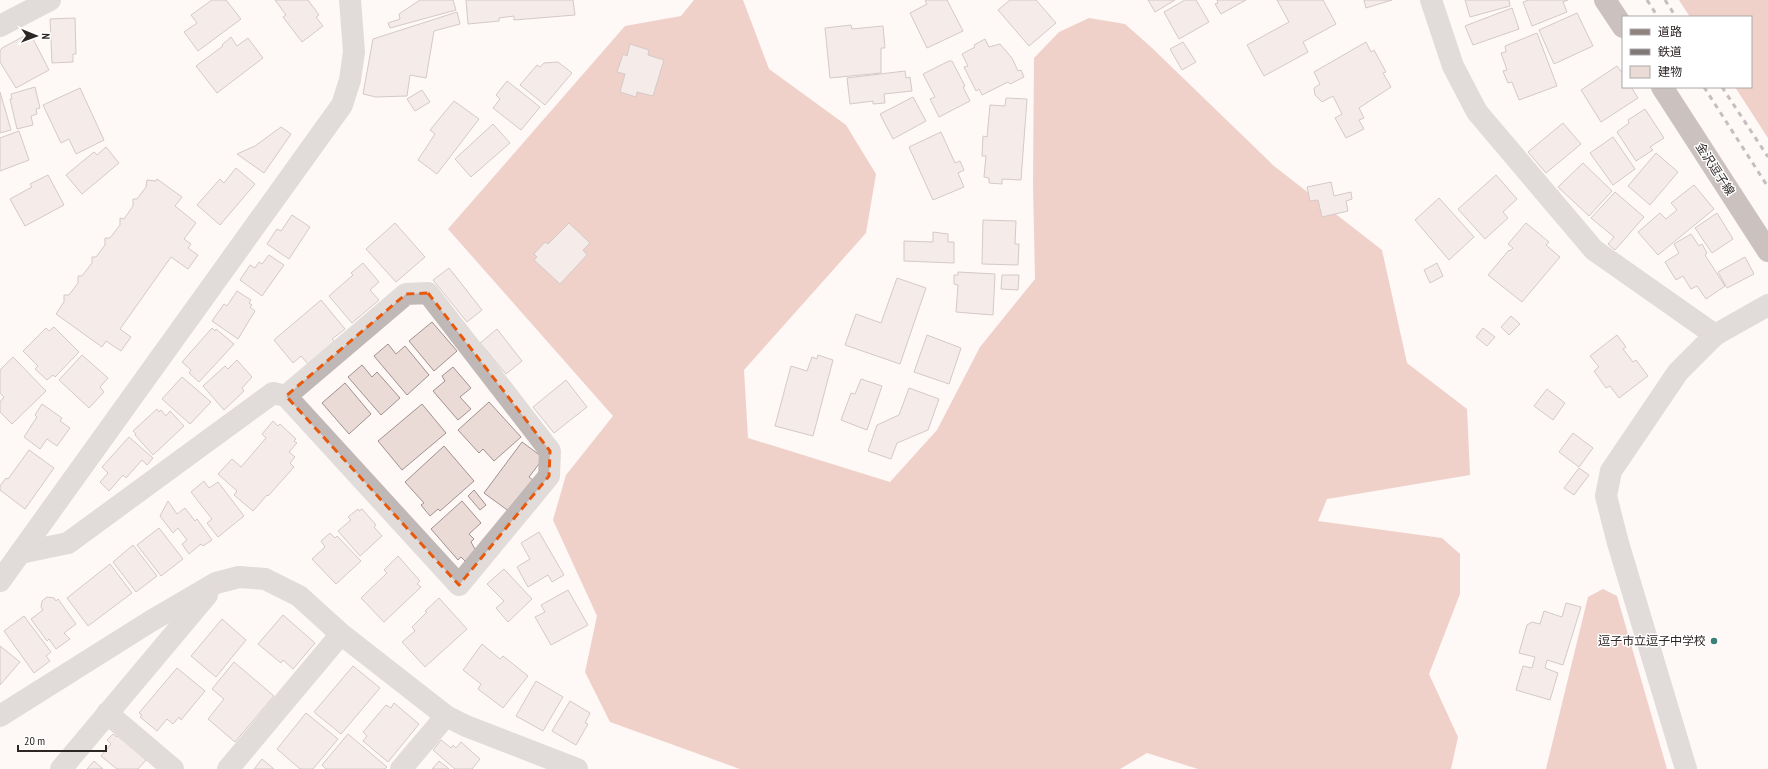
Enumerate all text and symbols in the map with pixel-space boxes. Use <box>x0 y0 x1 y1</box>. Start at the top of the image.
north arrow <box>16 16 56 56</box>
legend <box>1622 16 1752 88</box>
text: 道路 <box>1658 24 1682 39</box>
text: N <box>39 33 53 39</box>
text: 鉄道 <box>1658 44 1682 59</box>
text: 建物 <box>1658 64 1682 79</box>
street label: 金沢逗子線 <box>1693 139 1738 198</box>
place label: 逗子市立逗子中学校 <box>1598 633 1706 648</box>
marker: 逗子市立逗子中学校 <box>1709 636 1719 646</box>
scale bar <box>18 727 106 753</box>
text: 20 m <box>24 733 45 748</box>

